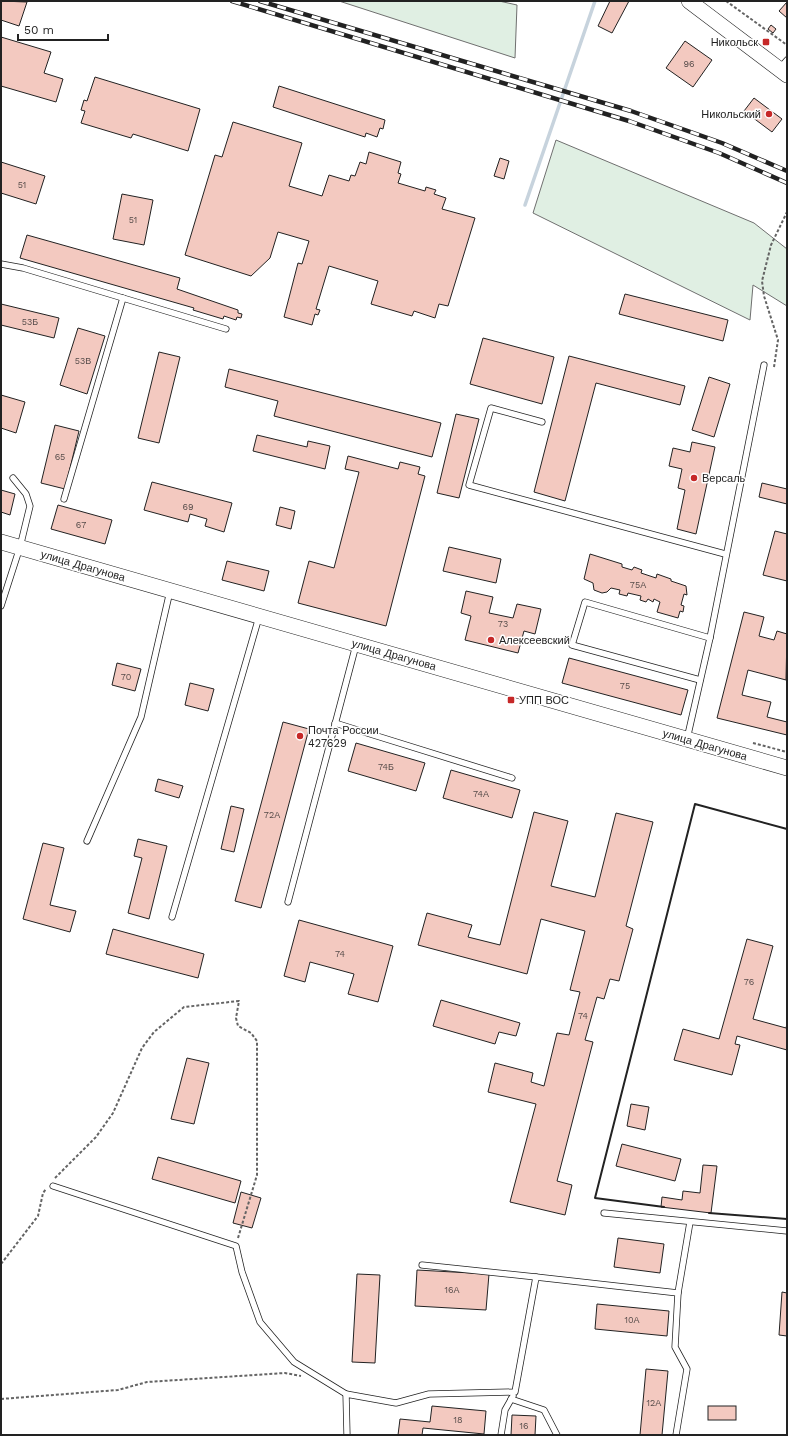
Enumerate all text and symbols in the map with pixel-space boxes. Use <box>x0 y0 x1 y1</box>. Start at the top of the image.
scale bar <box>18 16 108 42</box>
text: 50 m <box>24 23 54 37</box>
place label: Никольск <box>711 36 758 49</box>
marker: Никольск <box>761 37 771 47</box>
house number: 96 <box>683 59 695 69</box>
place label: Никольский <box>701 108 761 121</box>
marker: Никольский <box>764 109 774 119</box>
house number: 51 <box>18 180 26 190</box>
house number: 51 <box>129 215 137 225</box>
house number: 53Б <box>22 317 38 327</box>
house number: 53В <box>75 356 91 366</box>
house number: 65 <box>55 452 65 462</box>
place label: Версаль <box>702 472 746 485</box>
marker: Версаль <box>689 473 699 483</box>
house number: 69 <box>182 502 194 512</box>
house number: 67 <box>76 520 86 530</box>
street label: улица Драгунова <box>39 548 128 585</box>
house number: 75А <box>630 580 646 590</box>
house number: 73 <box>498 619 508 629</box>
place label: Алексеевский <box>499 634 570 647</box>
marker: Алексеевский <box>486 635 496 645</box>
street label: улица Драгунова <box>350 637 439 674</box>
house number: 70 <box>121 672 132 682</box>
house number: 75 <box>620 681 630 691</box>
place label: УПП ВОС <box>519 694 569 707</box>
marker: УПП ВОС <box>506 695 516 705</box>
place label: Почта России 427629 <box>308 724 379 750</box>
street label: улица Драгунова <box>661 727 750 764</box>
marker: Почта России 427629 <box>295 731 305 741</box>
house number: 74Б <box>378 762 394 772</box>
house number: 74А <box>473 789 489 799</box>
house number: 72А <box>264 810 280 820</box>
house number: 74 <box>335 949 345 959</box>
house number: 76 <box>744 977 754 987</box>
house number: 74 <box>578 1011 588 1021</box>
house number: 16А <box>445 1285 460 1295</box>
house number: 10А <box>624 1315 640 1325</box>
house number: 12А <box>647 1398 661 1408</box>
house number: 18 <box>453 1415 463 1425</box>
house number: 16 <box>520 1421 528 1431</box>

